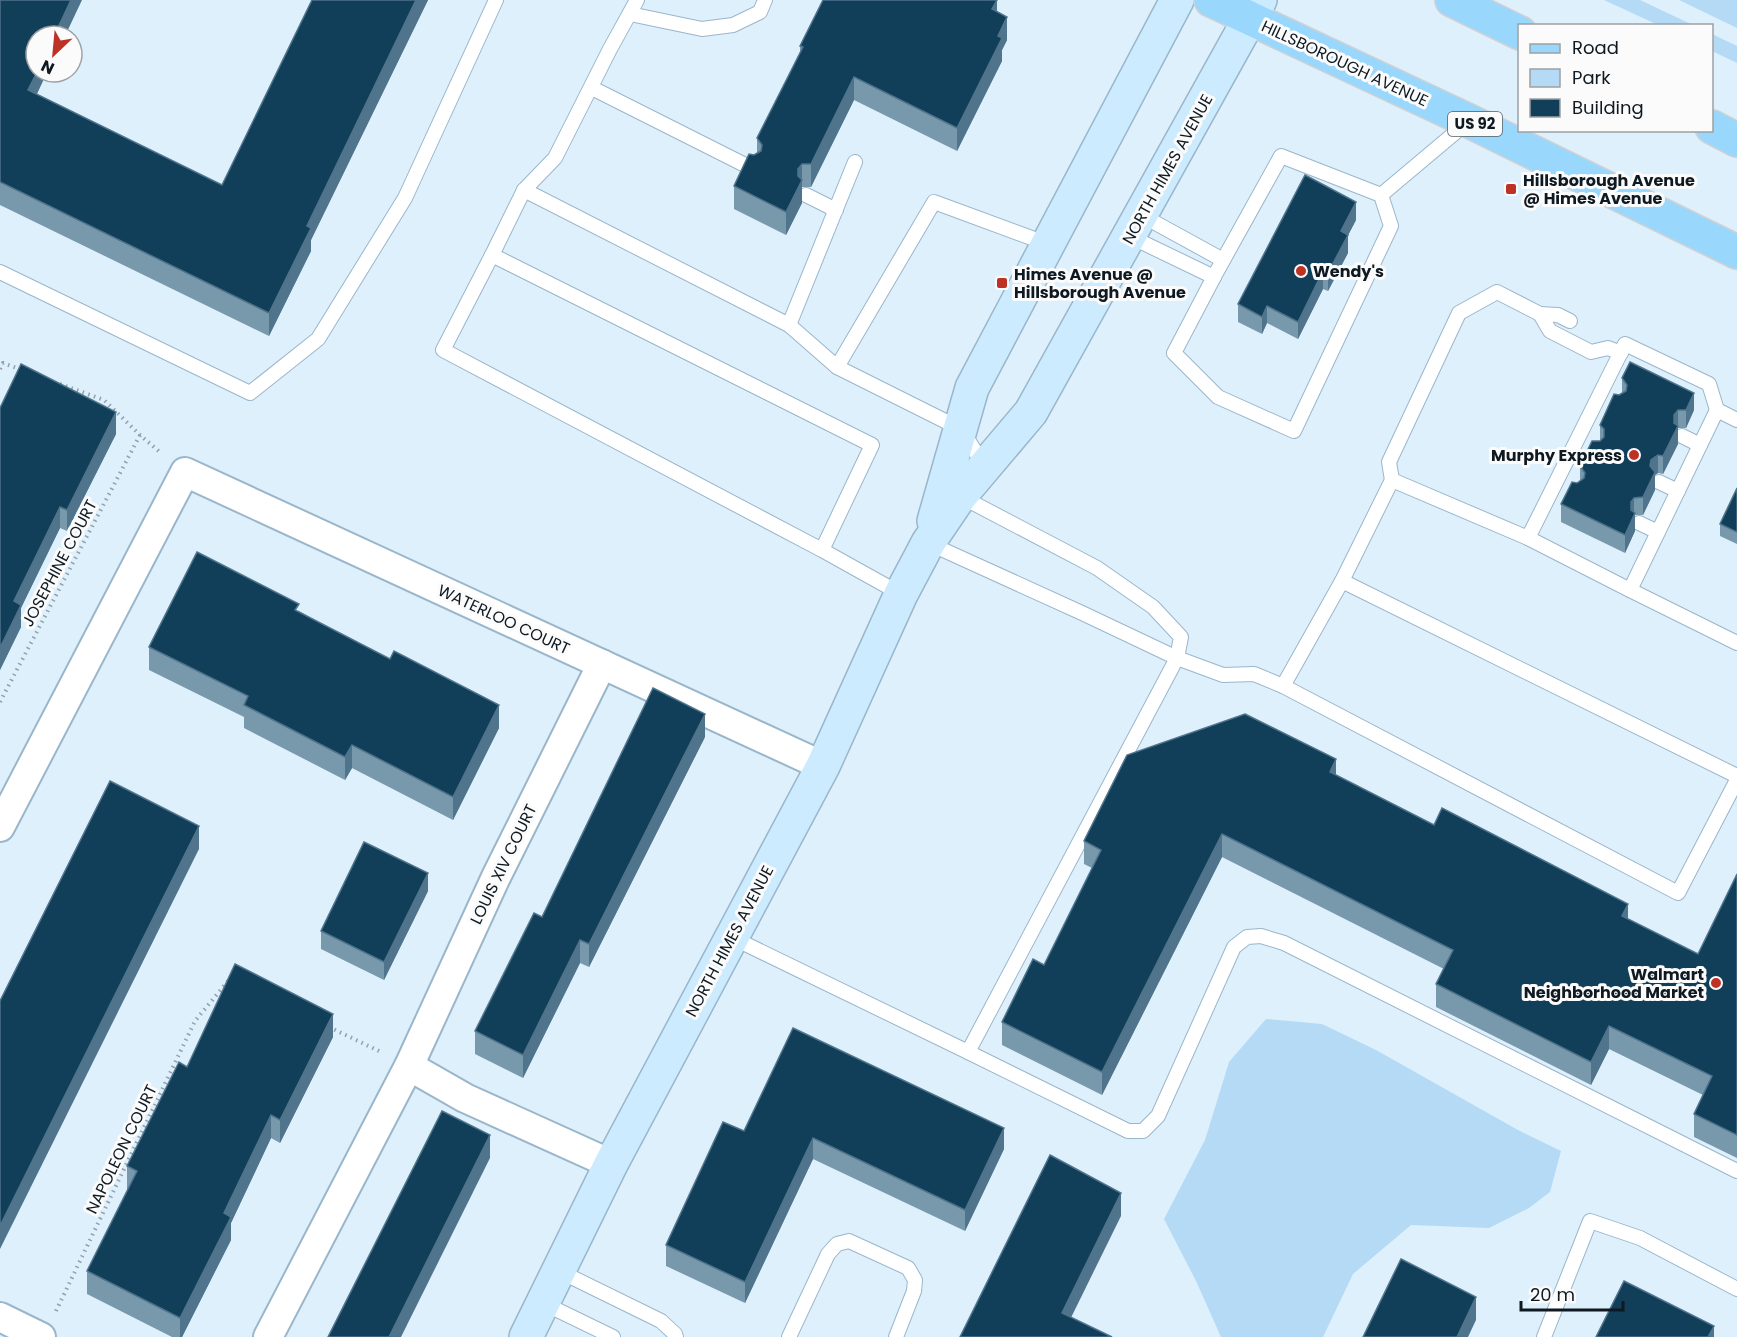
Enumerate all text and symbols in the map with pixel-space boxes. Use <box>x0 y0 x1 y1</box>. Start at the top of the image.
street label: HILLSBOROUGH AVENUE <box>1258 15 1432 112</box>
north arrow <box>24 24 84 84</box>
legend <box>1518 24 1713 132</box>
text: Road <box>1572 35 1619 60</box>
text: N <box>37 54 58 80</box>
text: Park <box>1572 65 1611 90</box>
street label: NORTH HIMES AVENUE <box>1117 90 1218 248</box>
text: Building <box>1572 95 1644 120</box>
road number: US 92 <box>1448 112 1502 136</box>
place label: Hillsborough Avenue @ Himes Avenue <box>1523 169 1695 210</box>
marker: Hillsborough Avenue @ Himes Avenue <box>1504 182 1518 196</box>
place label: Wendy's <box>1313 260 1384 283</box>
place label: Himes Avenue @ Hillsborough Avenue <box>1014 263 1186 304</box>
marker: Wendy's <box>1294 264 1308 278</box>
marker: Himes Avenue @ Hillsborough Avenue <box>995 276 1009 290</box>
place label: Murphy Express <box>1491 444 1622 467</box>
marker: Murphy Express <box>1627 448 1641 462</box>
street label: JOSEPHINE COURT <box>16 495 103 631</box>
street label: WATERLOO COURT <box>434 579 574 660</box>
street label: LOUIS XIV COURT <box>464 800 543 928</box>
street label: NORTH HIMES AVENUE <box>680 862 779 1021</box>
place label: Walmart Neighborhood Market <box>1524 963 1704 1004</box>
marker: Walmart Neighborhood Market <box>1709 976 1723 990</box>
street label: NAPOLEON COURT <box>80 1080 163 1218</box>
scale bar <box>1521 1274 1623 1312</box>
text: 20 m <box>1530 1282 1575 1307</box>

